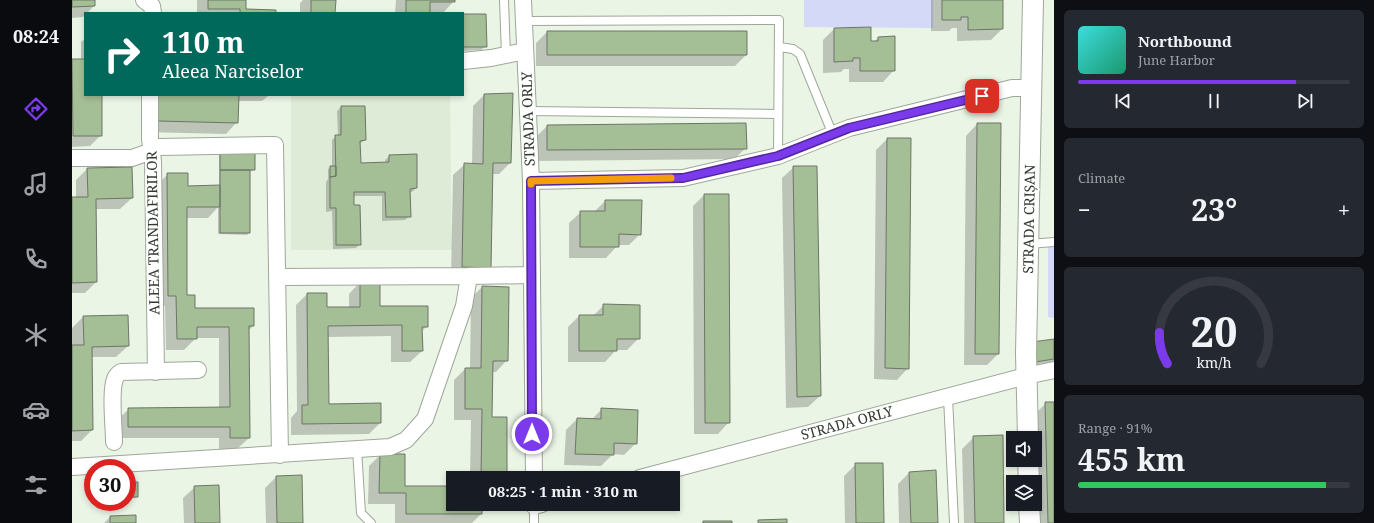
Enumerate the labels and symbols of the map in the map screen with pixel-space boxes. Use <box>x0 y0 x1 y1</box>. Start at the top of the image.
street label: STRADA ORLY <box>516 71 539 167</box>
pin <box>965 79 999 113</box>
street label: ALEEA TRANDAFIRILOR <box>142 150 163 315</box>
street label: STRADA CRIȘAN <box>1018 164 1039 274</box>
street label: STRADA ORLY <box>799 401 895 444</box>
position arrow <box>511 413 553 455</box>
speed limit sign: 30 <box>84 459 136 511</box>

